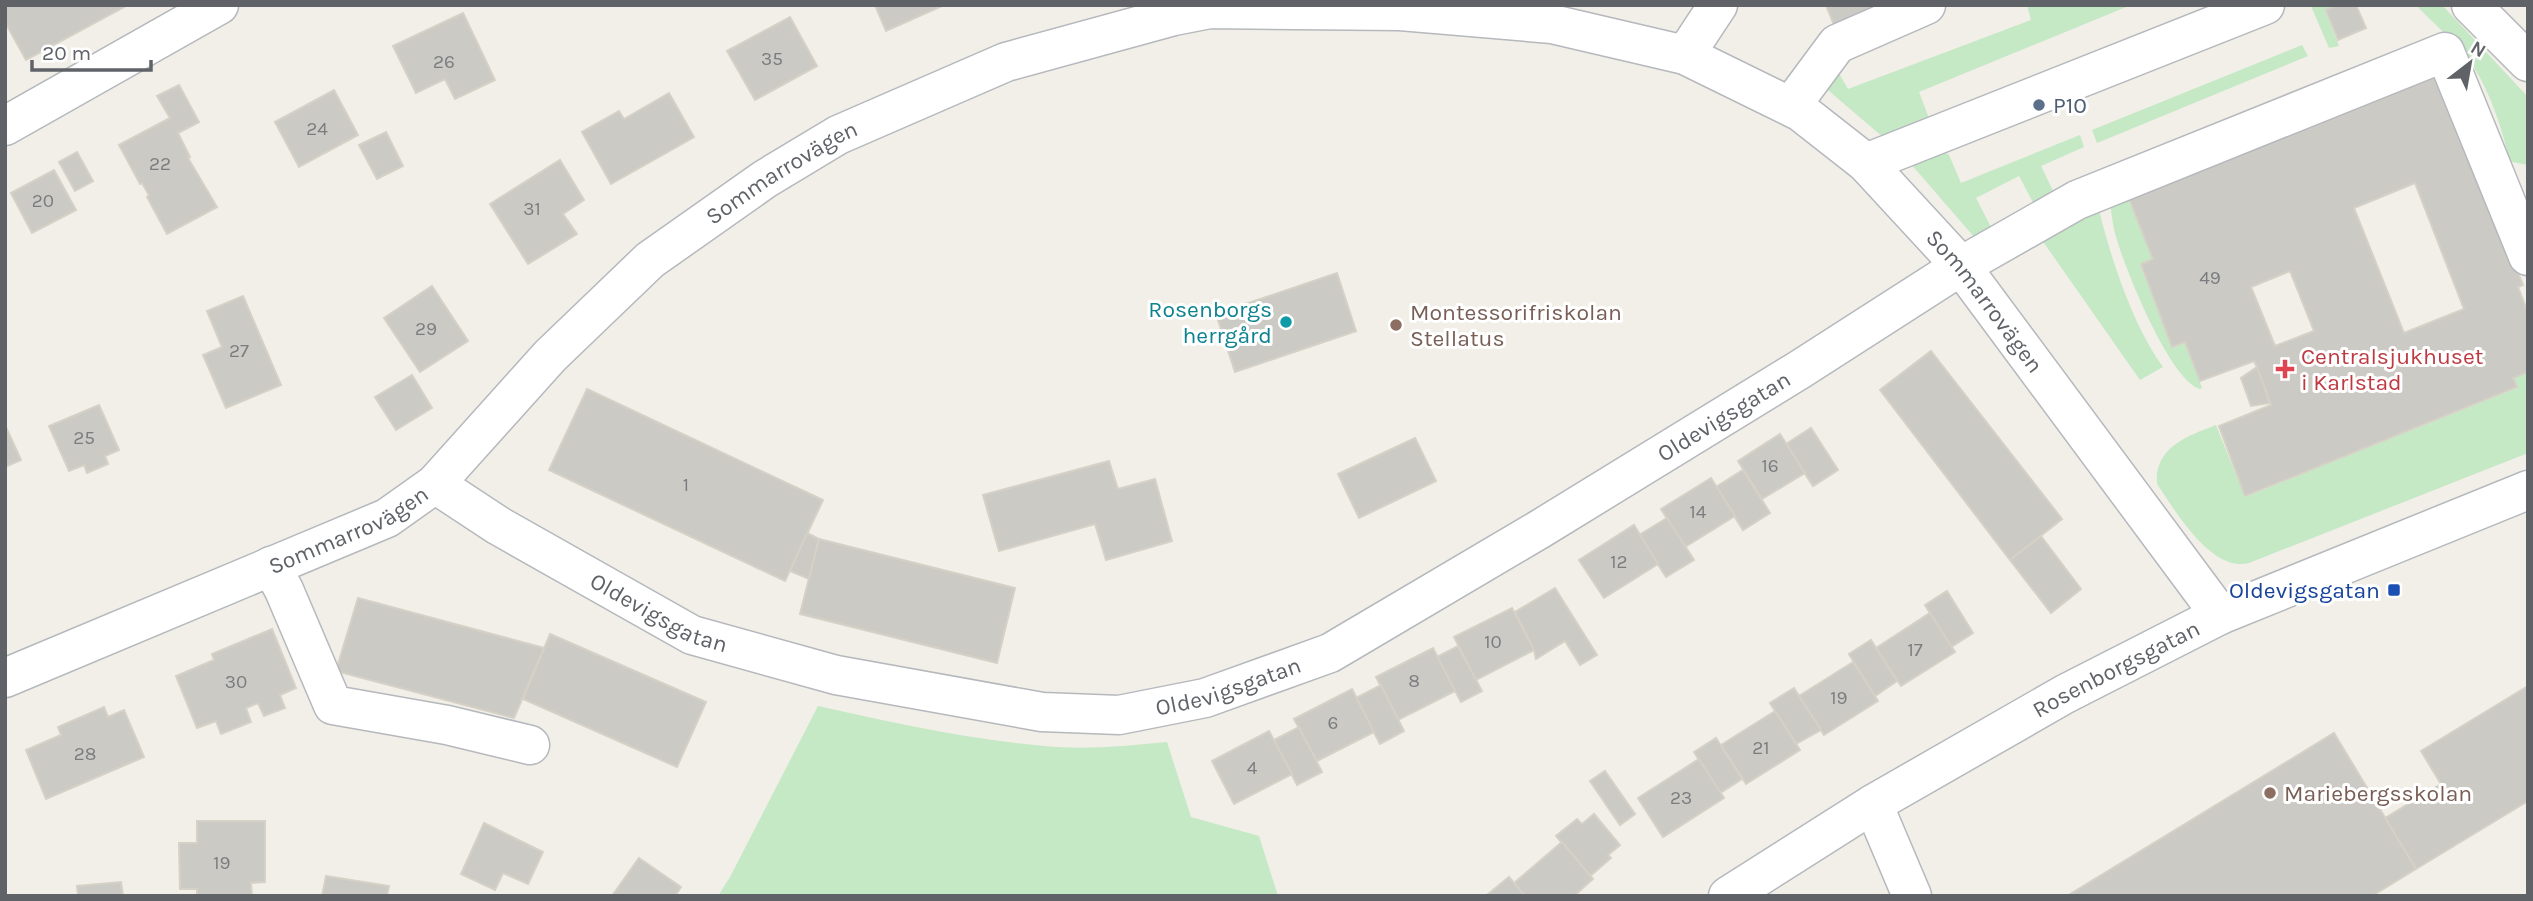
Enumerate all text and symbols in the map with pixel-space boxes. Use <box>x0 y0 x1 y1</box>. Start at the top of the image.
scale bar <box>32 28 150 72</box>
north arrow <box>2435 28 2505 98</box>
text: N <box>2467 36 2490 62</box>
text: 20 m <box>42 41 91 65</box>
house number: 35 <box>761 48 783 70</box>
house number: 26 <box>433 51 455 73</box>
place label: P10 <box>2053 92 2087 119</box>
marker: P10 <box>2031 97 2047 113</box>
street label: Sommarrovägen <box>700 115 861 230</box>
house number: 24 <box>306 118 328 140</box>
house number: 22 <box>149 153 171 175</box>
house number: 20 <box>32 190 54 212</box>
house number: 31 <box>523 198 541 220</box>
street label: Sommarrovägen <box>1921 224 2049 378</box>
house number: 49 <box>2199 267 2221 289</box>
place label: Rosenborgs herrgård <box>1148 296 1272 349</box>
place label: Montessorifriskolan Stellatus <box>1410 299 1622 352</box>
marker: Rosenborgs herrgård <box>1278 314 1294 330</box>
marker: Montessorifriskolan Stellatus <box>1388 317 1404 333</box>
house number: 29 <box>415 318 437 340</box>
house number: 27 <box>229 340 249 362</box>
place label: Centralsjukhuset i Karlstad <box>2301 343 2484 396</box>
marker: Centralsjukhuset i Karlstad <box>2275 359 2295 379</box>
street label: Oldevigsgatan <box>1652 365 1795 467</box>
house number: 25 <box>73 427 95 449</box>
house number: 16 <box>1761 455 1779 477</box>
house number: 1 <box>683 474 689 496</box>
street label: Sommarrovägen <box>264 480 433 580</box>
house number: 14 <box>1690 501 1707 523</box>
house number: 12 <box>1610 551 1628 573</box>
street label: Oldevigsgatan <box>585 567 731 658</box>
place label: Oldevigsgatan <box>2229 577 2380 604</box>
marker: Oldevigsgatan <box>2386 582 2402 598</box>
street label: Rosenborgsgatan <box>2028 614 2204 723</box>
house number: 10 <box>1484 631 1502 653</box>
house number: 17 <box>1907 639 1923 661</box>
street label: Oldevigsgatan <box>1153 651 1305 721</box>
house number: 8 <box>1408 670 1420 692</box>
house number: 30 <box>225 671 247 693</box>
house number: 19 <box>1830 687 1848 709</box>
house number: 6 <box>1328 712 1338 734</box>
house number: 21 <box>1752 737 1770 759</box>
house number: 28 <box>74 743 96 765</box>
house number: 4 <box>1247 757 1258 779</box>
place label: Mariebergsskolan <box>2284 780 2472 807</box>
marker: Mariebergsskolan <box>2262 785 2278 801</box>
house number: 23 <box>1670 787 1692 809</box>
house number: 19 <box>213 852 231 874</box>

